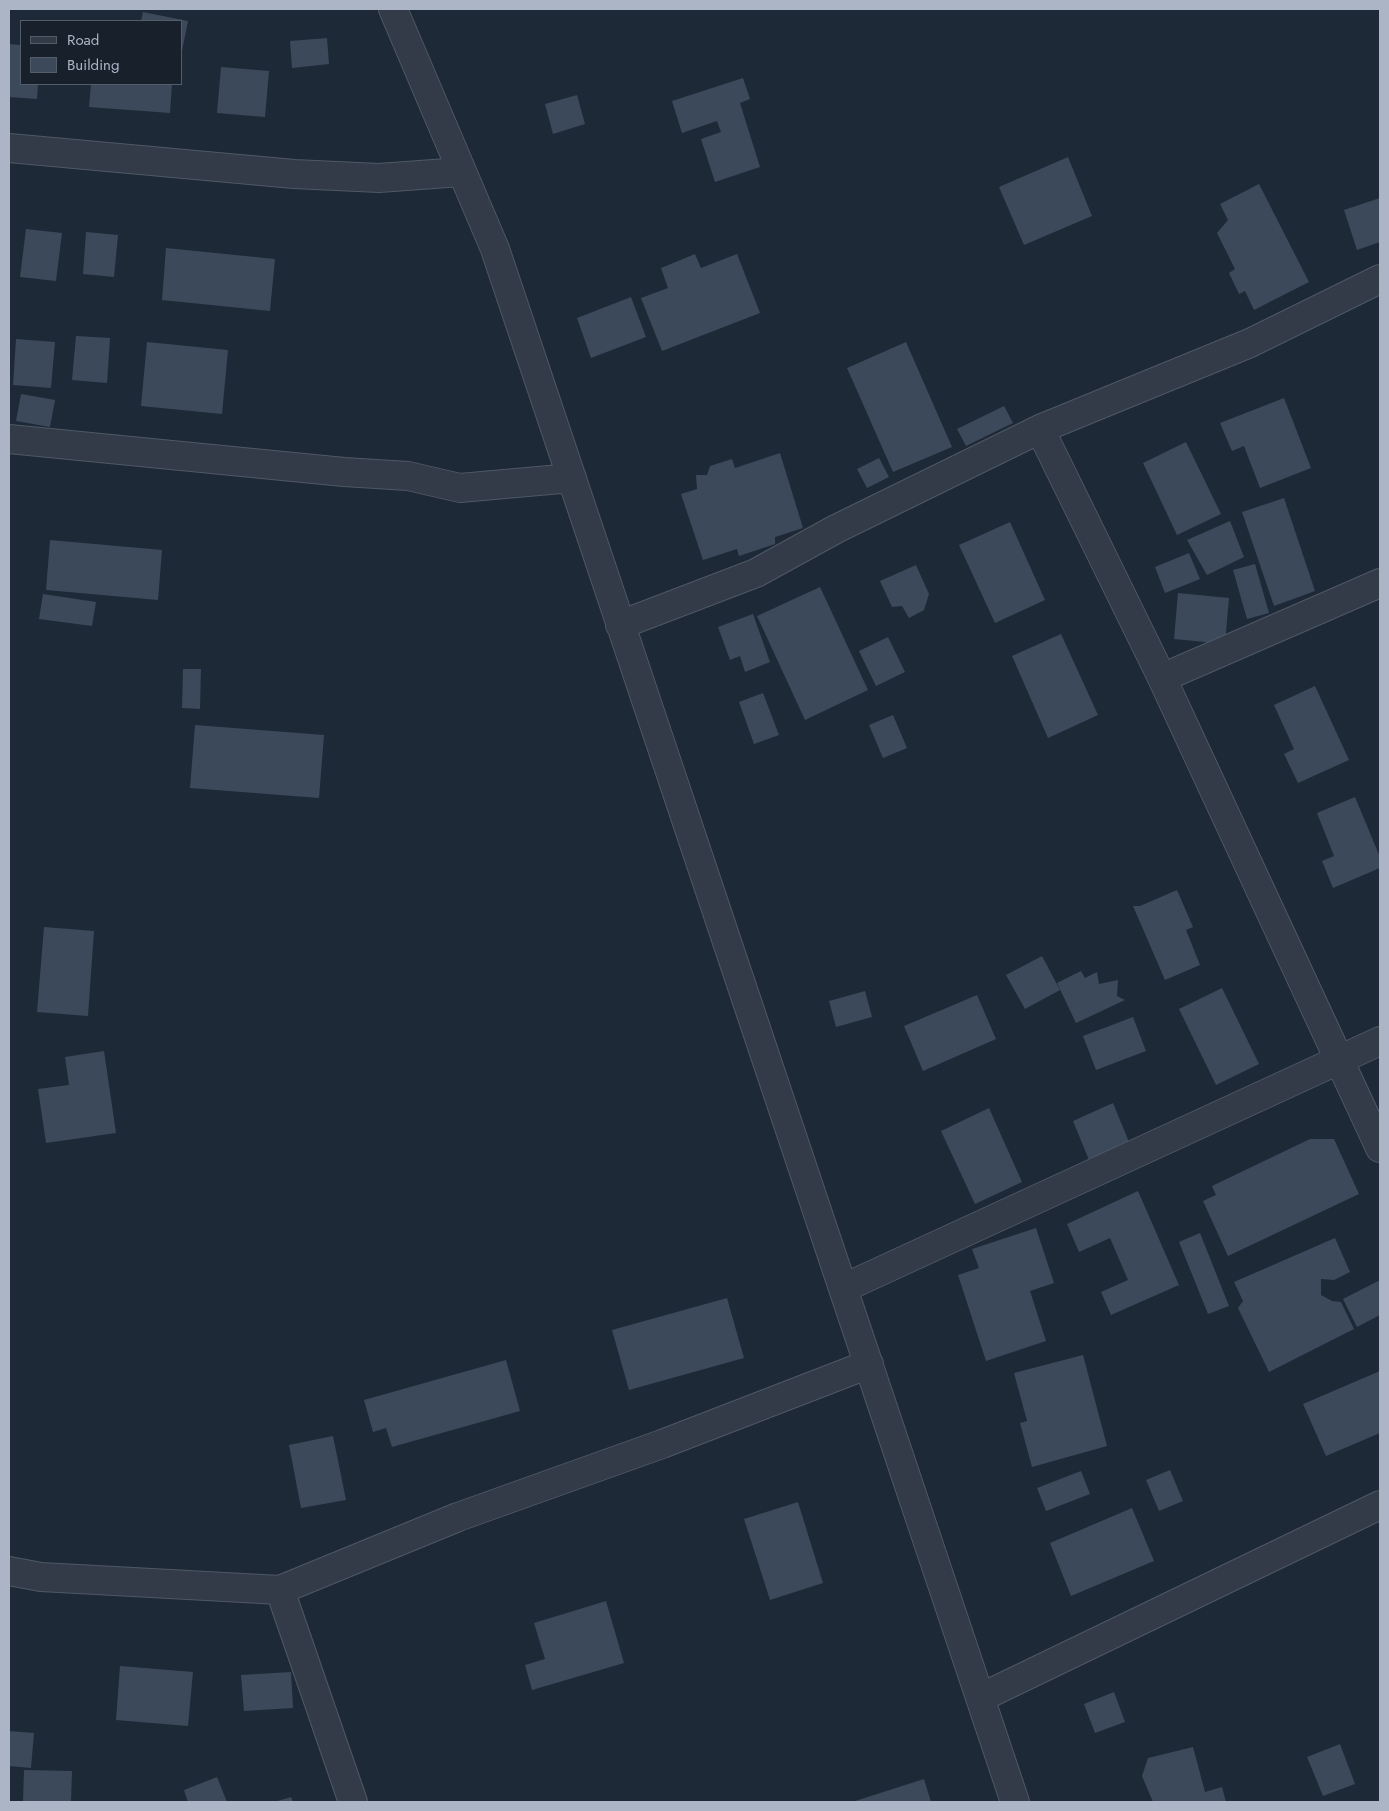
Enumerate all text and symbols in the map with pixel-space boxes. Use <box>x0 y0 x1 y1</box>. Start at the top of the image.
legend <box>20 20 182 85</box>
text: Road <box>67 29 99 51</box>
text: Building <box>67 54 119 76</box>

